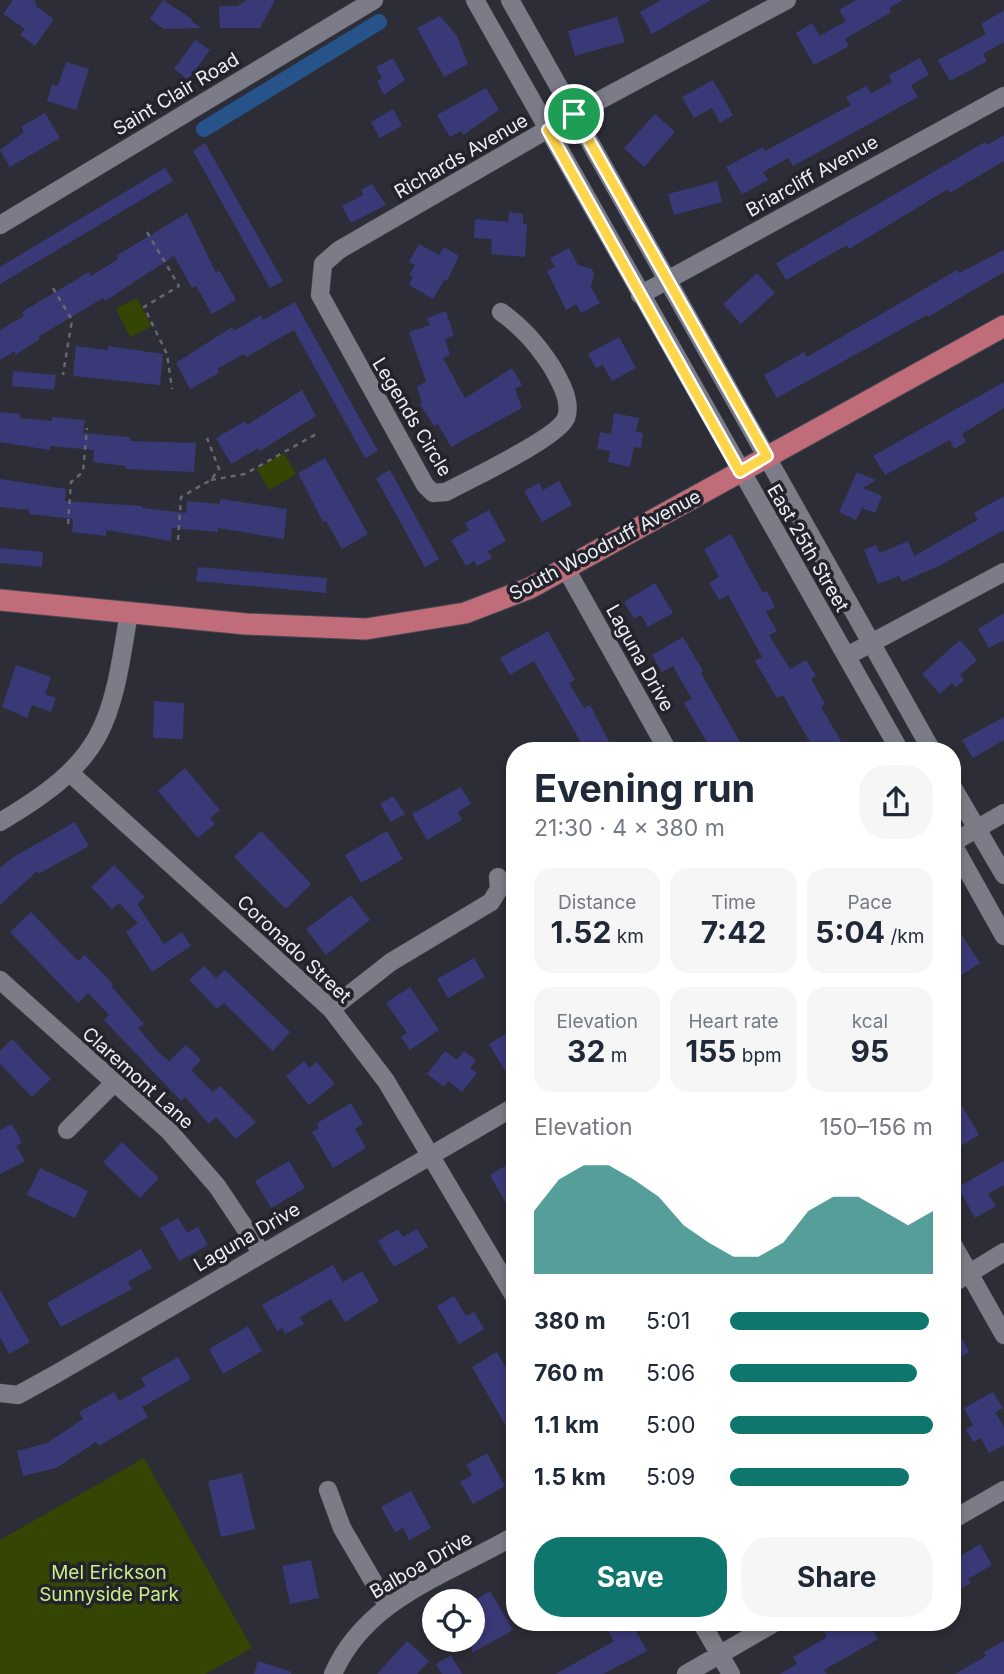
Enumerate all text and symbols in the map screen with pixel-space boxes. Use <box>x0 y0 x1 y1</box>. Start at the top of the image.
street label: Saint Clair Road <box>109 47 243 141</box>
pin <box>544 84 604 144</box>
icon: arrive <box>555 95 593 133</box>
street label: Richards Avenue <box>390 108 532 204</box>
street label: Briarcliff Avenue <box>742 130 882 222</box>
street label: Legends Circle <box>367 353 457 481</box>
street label: East 25th Street <box>762 480 854 616</box>
street label: South Woodruff Avenue <box>505 485 705 605</box>
street label: Laguna Drive <box>601 601 679 715</box>
text: Evening run <box>534 765 755 811</box>
button: share <box>859 765 933 839</box>
text: 21:30 · 4 × 380 m <box>534 814 725 842</box>
street label: Coronado Street <box>232 890 356 1008</box>
text: Distance <box>558 891 636 914</box>
text: Time <box>711 891 756 914</box>
text: Pace <box>847 891 892 914</box>
text: 1.52 <box>551 914 611 950</box>
text: 7:42 <box>701 914 766 950</box>
text: 5:04 <box>815 914 885 950</box>
text: km <box>611 925 644 948</box>
text: /km <box>885 925 924 948</box>
text: Elevation <box>556 1010 638 1033</box>
text: Heart rate <box>688 1010 778 1033</box>
text: kcal <box>852 1010 888 1033</box>
street label: Claremont Lane <box>78 1022 198 1134</box>
text: 32 <box>567 1033 605 1069</box>
text: 155 <box>685 1033 737 1069</box>
text: 95 <box>850 1033 889 1069</box>
text: m <box>605 1044 627 1067</box>
text: bpm <box>737 1044 782 1067</box>
text: Elevation <box>534 1113 633 1141</box>
text: 150–156 m <box>819 1113 933 1141</box>
street label: Laguna Drive <box>190 1197 304 1277</box>
text: 380 m <box>534 1307 606 1335</box>
text: 5:01 <box>646 1307 690 1335</box>
text: 760 m <box>534 1359 604 1387</box>
text: 5:06 <box>646 1359 695 1387</box>
text: 1.1 km <box>534 1411 599 1439</box>
text: 5:00 <box>646 1411 696 1439</box>
text: 1.5 km <box>534 1463 606 1491</box>
text: 5:09 <box>646 1463 695 1491</box>
street label: Balboa Drive <box>366 1527 476 1603</box>
button: Save <box>534 1537 727 1617</box>
button: Share <box>741 1537 933 1617</box>
park label: Mel Erickson Sunnyside Park <box>39 1561 179 1606</box>
map controls <box>422 1589 485 1652</box>
button: locate <box>422 1589 485 1652</box>

